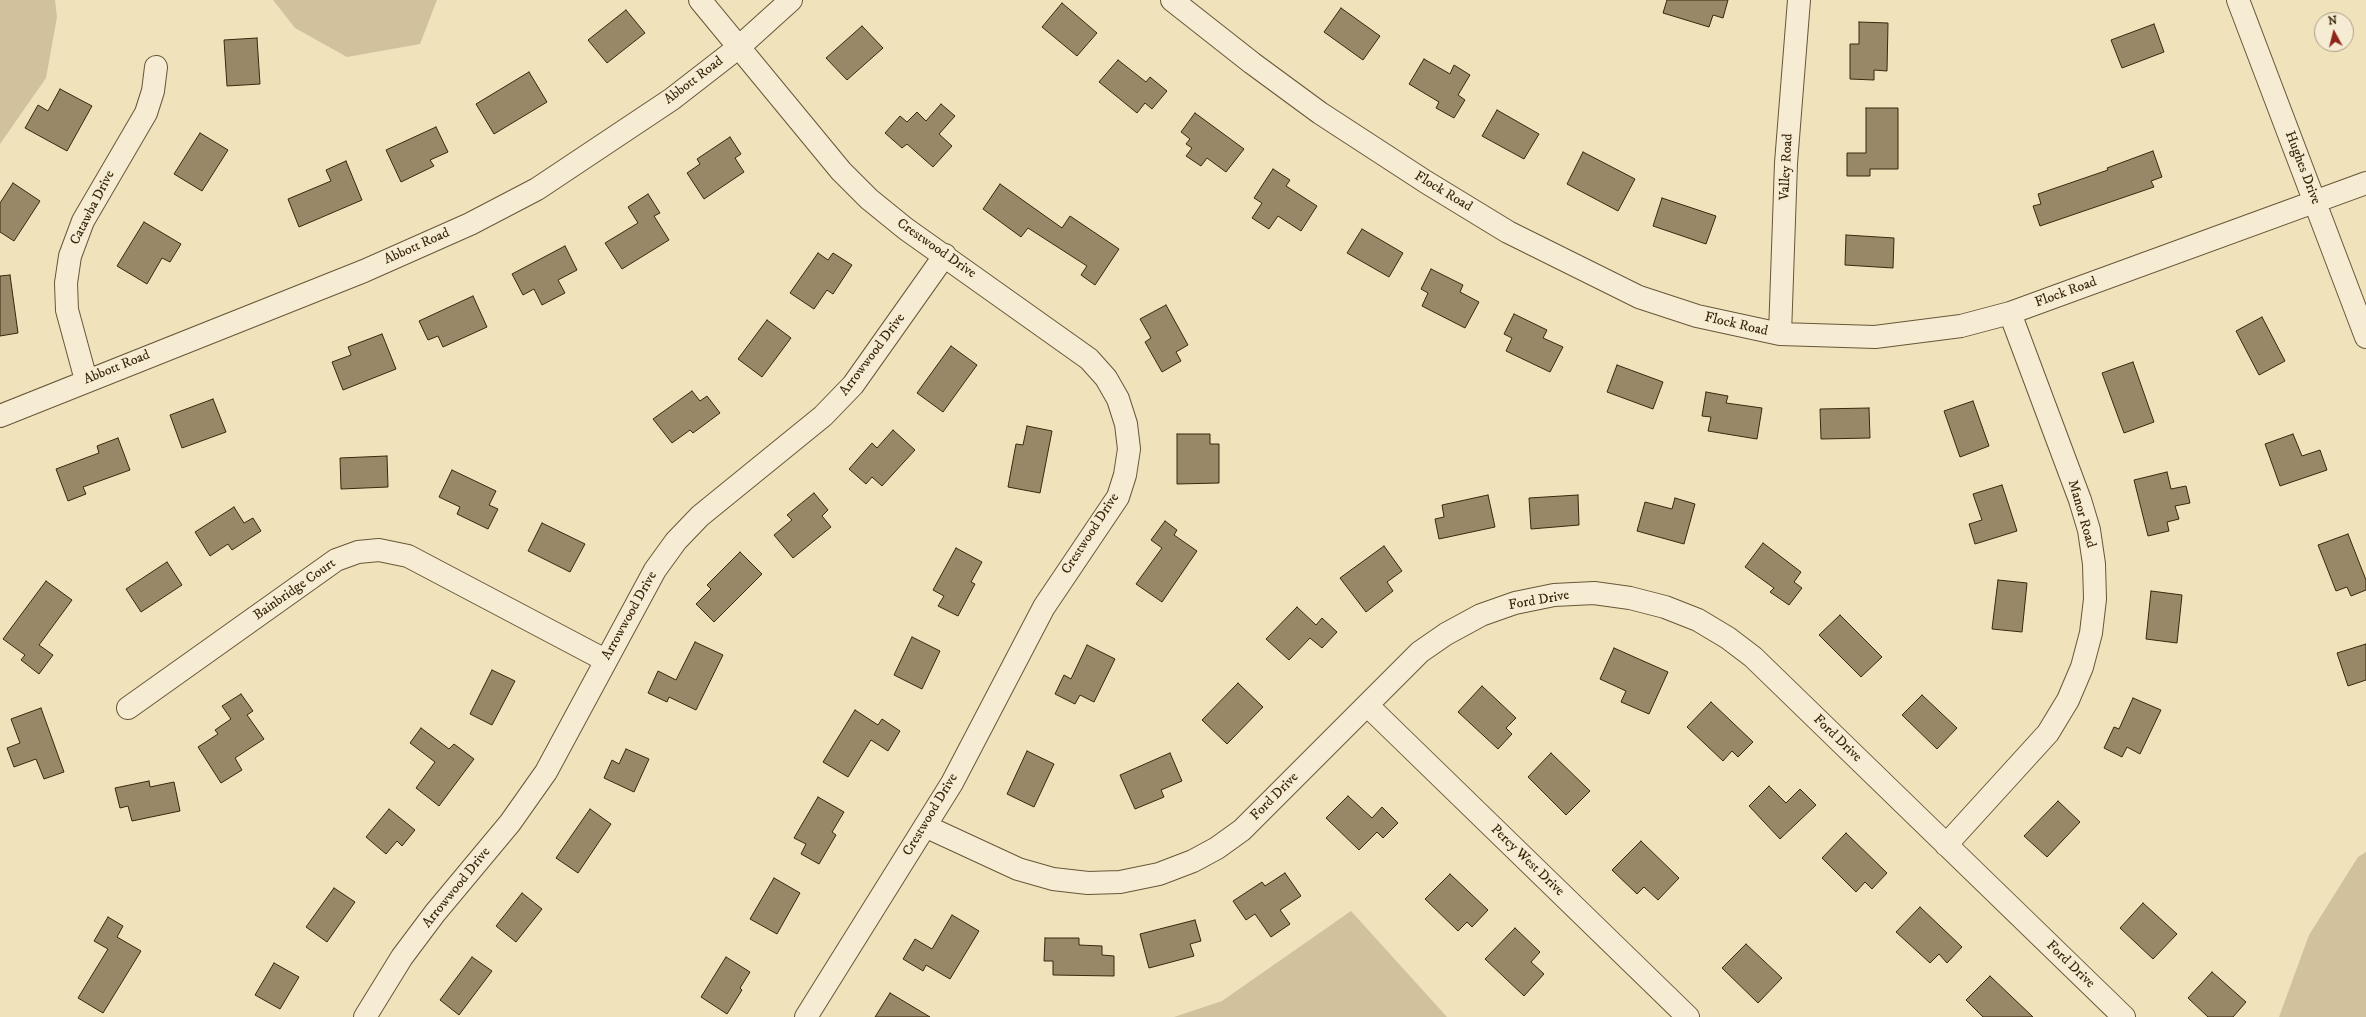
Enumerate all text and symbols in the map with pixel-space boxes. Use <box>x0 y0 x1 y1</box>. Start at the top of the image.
north arrow <box>2314 12 2354 52</box>
text: N <box>2327 14 2338 29</box>
street label: Abbott Road <box>661 53 727 109</box>
street label: Hughes Drive <box>2280 129 2324 207</box>
street label: Valley Road <box>1777 133 1797 201</box>
street label: Catawba Drive <box>67 168 119 248</box>
street label: Flock Road <box>1411 168 1475 216</box>
street label: Crestwood Drive <box>893 215 979 283</box>
street label: Abbott Road <box>382 225 452 269</box>
street label: Flock Road <box>2033 274 2099 312</box>
street label: Flock Road <box>1703 310 1769 340</box>
street label: Arrowwood Drive <box>837 311 909 399</box>
street label: Abbott Road <box>81 347 153 389</box>
street label: Manor Road <box>2063 478 2099 550</box>
street label: Crestwood Drive <box>1059 490 1123 578</box>
street label: Bainbridge Court <box>251 556 339 624</box>
street label: Arrowwood Drive <box>599 569 661 663</box>
street label: Ford Drive <box>1507 587 1571 615</box>
street label: Ford Drive <box>1809 712 1865 766</box>
street label: Ford Drive <box>1247 769 1303 825</box>
street label: Crestwood Drive <box>900 771 962 859</box>
street label: Percy West Drive <box>1487 822 1567 900</box>
street label: Arrowwood Drive <box>419 844 495 932</box>
street label: Ford Drive <box>2042 938 2098 992</box>

